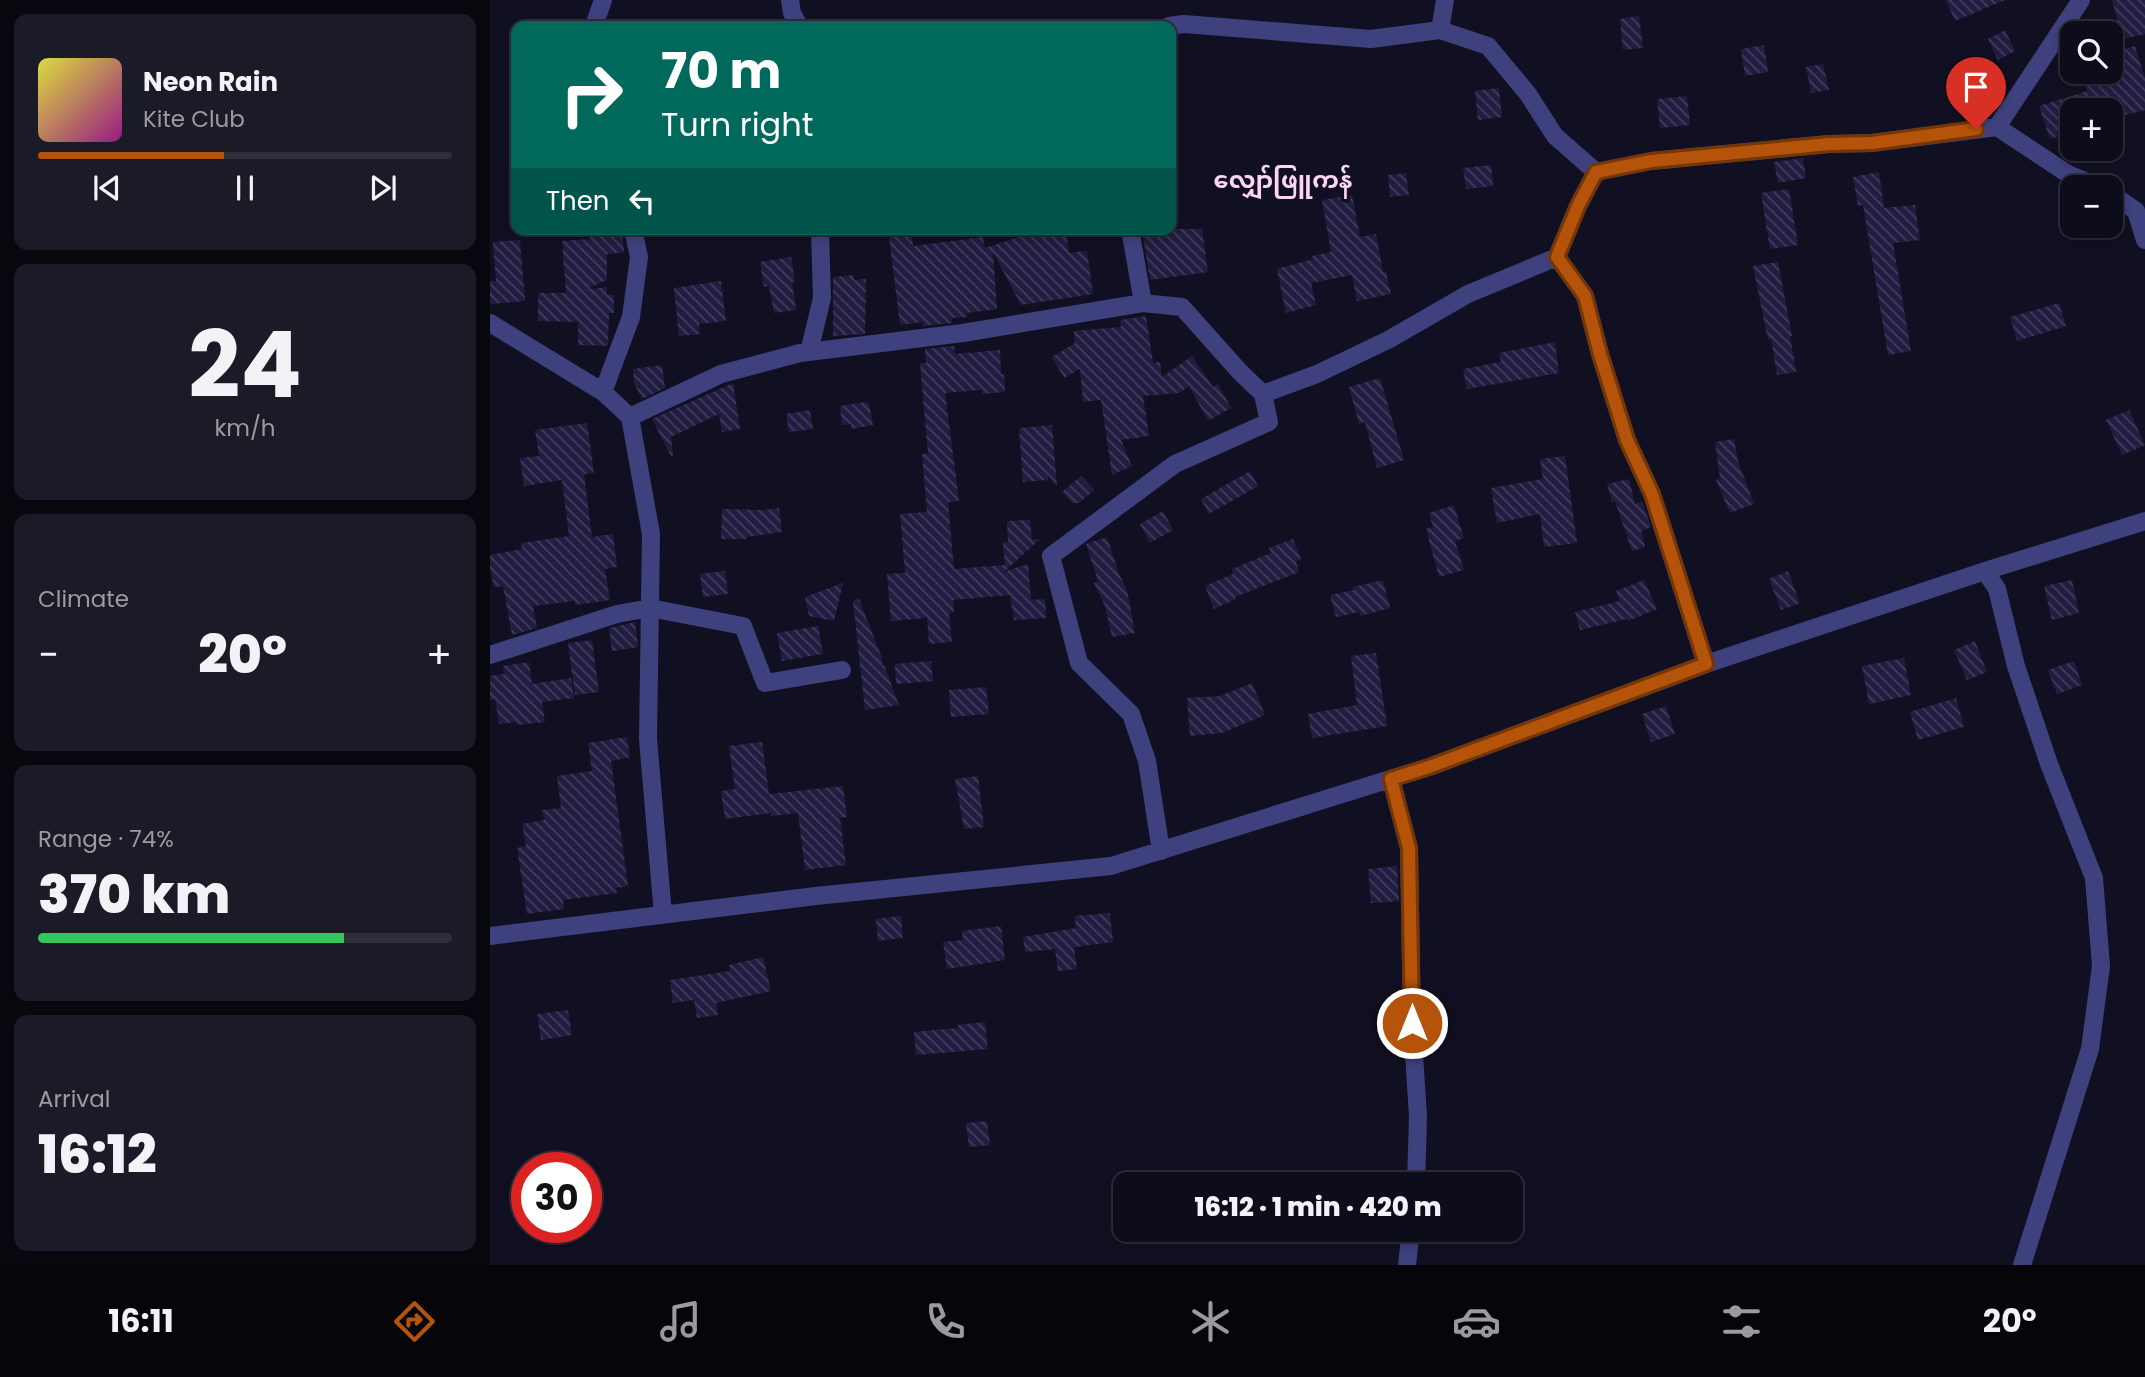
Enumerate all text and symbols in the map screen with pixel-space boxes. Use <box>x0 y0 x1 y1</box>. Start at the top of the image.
map controls <box>2060 21 2123 238</box>
button: search <box>2060 21 2123 84</box>
text: 70 m <box>661 37 781 105</box>
icon: right <box>546 49 637 140</box>
pin <box>1946 57 2006 129</box>
text: Neon Rain <box>143 64 278 100</box>
icon: arrive <box>1957 68 1995 106</box>
button: + <box>2060 98 2123 161</box>
text: Turn right <box>661 102 813 147</box>
text: Kite Club <box>143 103 245 135</box>
district label: လျှော်ဖြူကန် <box>1214 163 1352 200</box>
icon: previous <box>88 169 126 207</box>
icon: pause <box>226 169 264 207</box>
icon: next <box>364 169 402 207</box>
button: − <box>2060 175 2123 238</box>
icon: left <box>623 182 661 220</box>
text: Then <box>546 183 609 219</box>
text: 24 <box>188 301 302 429</box>
text: km/h <box>214 412 276 444</box>
text: Climate <box>38 583 129 615</box>
text: 20° <box>198 618 287 691</box>
text: − <box>38 628 59 681</box>
text: + <box>426 628 452 681</box>
text: Range · 74% <box>38 823 174 855</box>
text: 370 km <box>38 858 230 931</box>
position arrow <box>1375 986 1449 1060</box>
text: Arrival <box>38 1083 110 1115</box>
text: 16:12 <box>38 1118 157 1191</box>
speed limit sign: 30 <box>511 1152 602 1243</box>
text: 16:12 · 1 min · 420 m <box>1194 1189 1442 1225</box>
icon: directions <box>390 1297 439 1346</box>
icon: music <box>656 1297 705 1346</box>
icon: phone <box>921 1297 970 1346</box>
icon: climate <box>1186 1297 1235 1346</box>
icon: car <box>1452 1297 1501 1346</box>
icon: filters <box>1717 1297 1766 1346</box>
text: 16:11 <box>108 1298 174 1343</box>
text: 20° <box>1983 1298 2037 1343</box>

